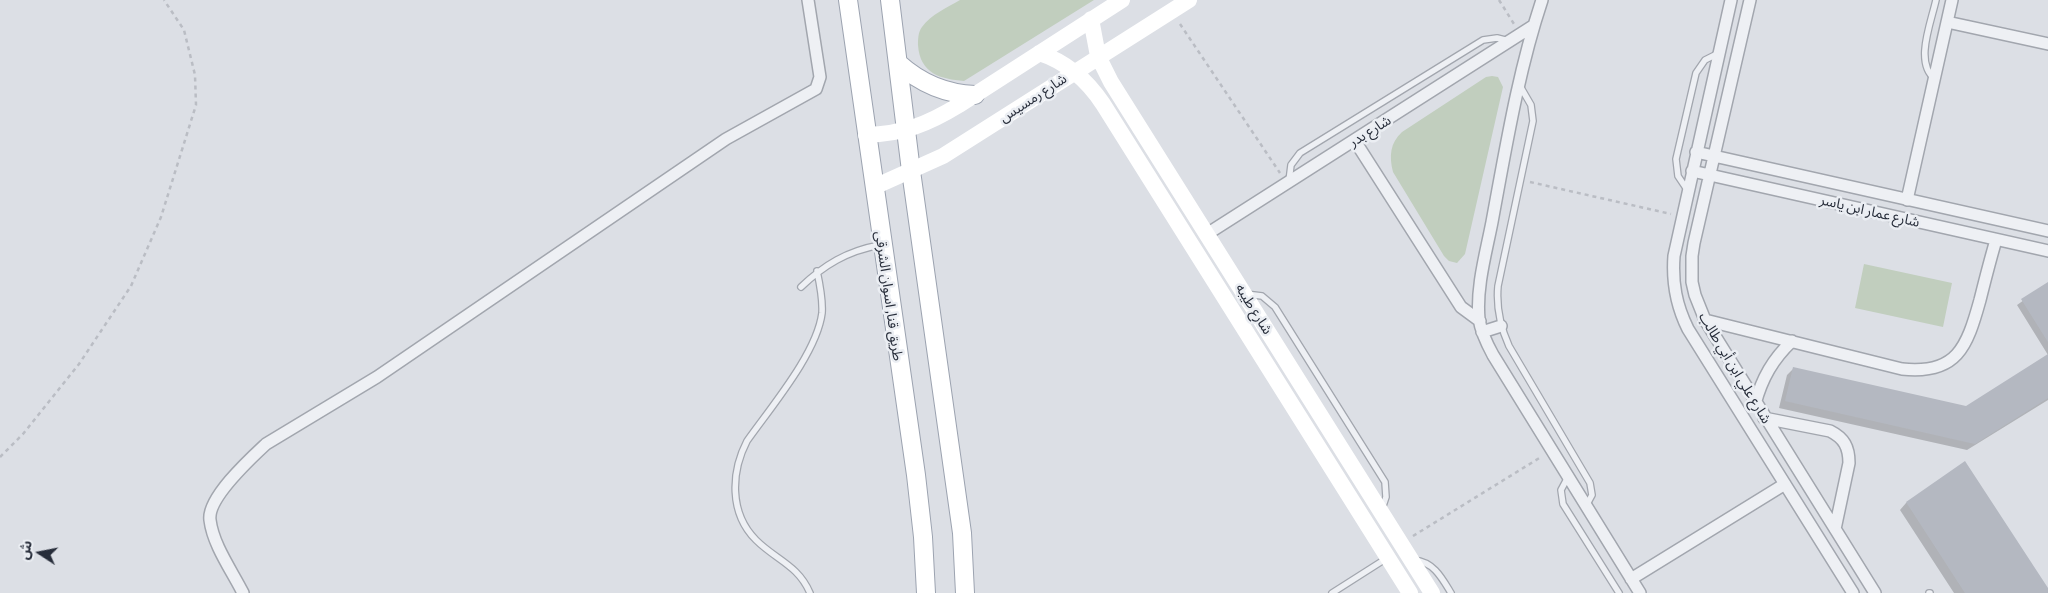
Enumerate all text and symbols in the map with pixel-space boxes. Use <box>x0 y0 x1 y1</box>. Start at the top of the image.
street label: شارع رمسيس <box>996 70 1070 126</box>
street label: شارع بدر <box>1346 112 1394 150</box>
street label: شارع عمار ابن ياسر <box>1819 191 1921 231</box>
street label: طريق قنا, اسوان الشرقى <box>872 230 906 362</box>
street label: شارع طيبه <box>1232 281 1276 337</box>
street label: شارع علي ابن أبي طالب <box>1695 309 1775 427</box>
north arrow <box>15 528 65 578</box>
text: ش <box>15 539 35 561</box>

